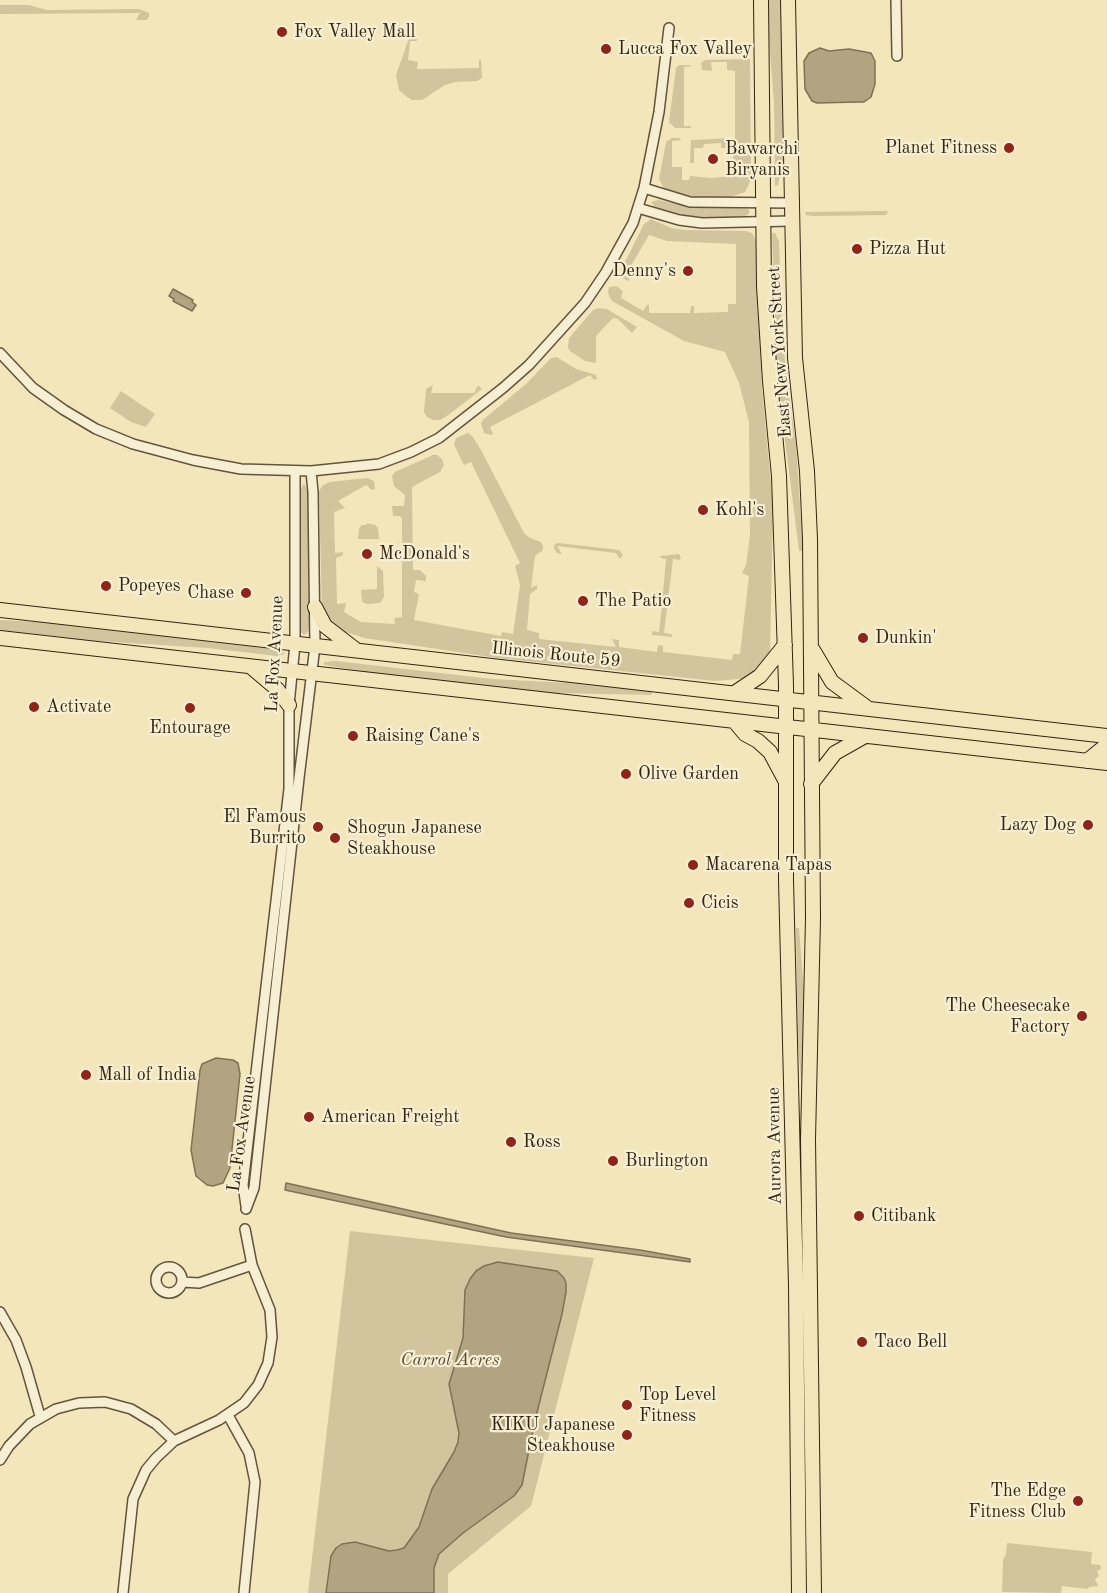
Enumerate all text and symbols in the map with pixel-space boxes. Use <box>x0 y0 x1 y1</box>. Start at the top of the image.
place label: Fox Valley Mall <box>294 21 415 43</box>
marker: Fox Valley Mall <box>275 25 289 39</box>
place label: Lucca Fox Valley <box>618 38 752 60</box>
marker: Lucca Fox Valley <box>599 42 613 56</box>
place label: Planet Fitness <box>885 137 997 159</box>
place label: Bawarchi Biryanis <box>725 138 798 180</box>
marker: Planet Fitness <box>1002 141 1016 155</box>
marker: Bawarchi Biryanis <box>706 152 720 166</box>
place label: Pizza Hut <box>869 238 946 260</box>
marker: Pizza Hut <box>850 242 864 256</box>
place label: Denny's <box>613 260 676 282</box>
marker: Denny's <box>681 264 695 278</box>
street label: East New York Street <box>763 266 797 438</box>
place label: Kohl's <box>715 499 764 521</box>
marker: Kohl's <box>696 503 710 517</box>
place label: McDonald's <box>379 543 470 565</box>
marker: McDonald's <box>360 547 374 561</box>
place label: Popeyes <box>118 575 181 597</box>
marker: Popeyes <box>99 579 113 593</box>
place label: Chase <box>187 582 234 604</box>
marker: Chase <box>239 586 253 600</box>
place label: The Patio <box>595 590 671 612</box>
marker: The Patio <box>576 594 590 608</box>
street label: La Fox Avenue <box>261 595 289 713</box>
place label: Dunkin' <box>875 627 937 649</box>
marker: Dunkin' <box>856 631 870 645</box>
street label: Illinois Route 59 <box>490 637 622 673</box>
place label: Activate <box>46 696 111 718</box>
marker: Activate <box>27 700 41 714</box>
marker: Entourage <box>183 701 197 715</box>
place label: Entourage <box>149 717 231 739</box>
place label: Raising Cane's <box>365 725 480 747</box>
marker: Raising Cane's <box>346 729 360 743</box>
place label: Olive Garden <box>638 763 739 785</box>
marker: Olive Garden <box>619 767 633 781</box>
place label: El Famous Burrito <box>223 806 306 848</box>
place label: Lazy Dog <box>1000 814 1076 836</box>
place label: Shogun Japanese Steakhouse <box>347 817 482 860</box>
marker: Lazy Dog <box>1081 818 1095 832</box>
marker: El Famous Burrito <box>311 820 325 834</box>
marker: Shogun Japanese Steakhouse <box>328 831 342 845</box>
place label: Macarena Tapas <box>705 854 832 876</box>
marker: Macarena Tapas <box>686 858 700 872</box>
place label: Cicis <box>701 892 738 914</box>
marker: Cicis <box>682 896 696 910</box>
place label: The Cheesecake Factory <box>945 995 1070 1038</box>
marker: The Cheesecake Factory <box>1075 1009 1089 1023</box>
place label: Mall of India <box>98 1064 197 1086</box>
marker: Mall of India <box>79 1068 93 1082</box>
street label: La Fox Avenue <box>223 1075 261 1193</box>
street label: Aurora Avenue <box>763 1087 787 1205</box>
place label: American Freight <box>321 1106 460 1128</box>
marker: American Freight <box>302 1110 316 1124</box>
place label: Ross <box>523 1131 560 1153</box>
marker: Ross <box>504 1135 518 1149</box>
place label: Burlington <box>625 1150 709 1172</box>
marker: Burlington <box>606 1154 620 1168</box>
place label: Citibank <box>871 1205 936 1227</box>
marker: Citibank <box>852 1209 866 1223</box>
place label: Taco Bell <box>874 1331 947 1353</box>
marker: Taco Bell <box>855 1335 869 1349</box>
park label: Carrol Acres <box>400 1349 500 1371</box>
place label: Top Level Fitness <box>639 1384 716 1426</box>
marker: Top Level Fitness <box>620 1398 634 1412</box>
place label: KIKU Japanese Steakhouse <box>491 1414 615 1456</box>
marker: KIKU Japanese Steakhouse <box>620 1428 634 1442</box>
place label: The Edge Fitness Club <box>968 1480 1066 1522</box>
marker: The Edge Fitness Club <box>1071 1494 1085 1508</box>

